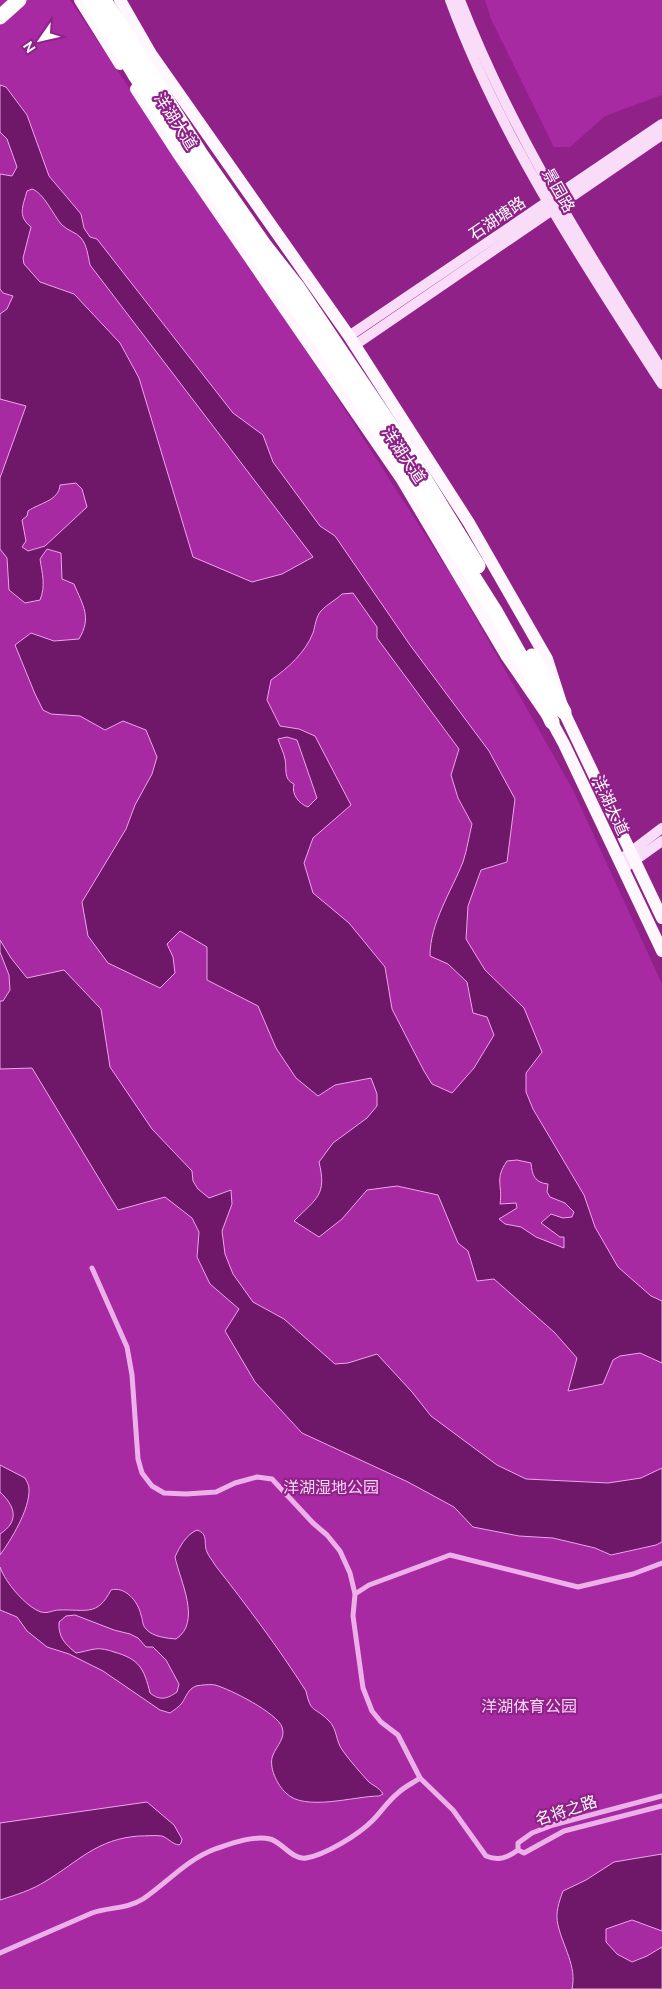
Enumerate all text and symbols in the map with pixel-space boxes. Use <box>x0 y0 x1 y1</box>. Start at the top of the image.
north arrow <box>15 15 65 65</box>
text: N <box>20 38 39 56</box>
street label: 洋湖大道 <box>151 89 201 153</box>
street label: 景园路 <box>539 165 579 215</box>
street label: 石湖塘路 <box>465 193 529 243</box>
street label: 洋湖大道 <box>379 423 429 487</box>
street label: 洋湖大道 <box>589 772 633 838</box>
park label: 洋湖湿地公园 <box>283 1478 379 1496</box>
park label: 洋湖体育公园 <box>481 1697 577 1715</box>
street label: 名将之路 <box>533 1792 599 1828</box>

